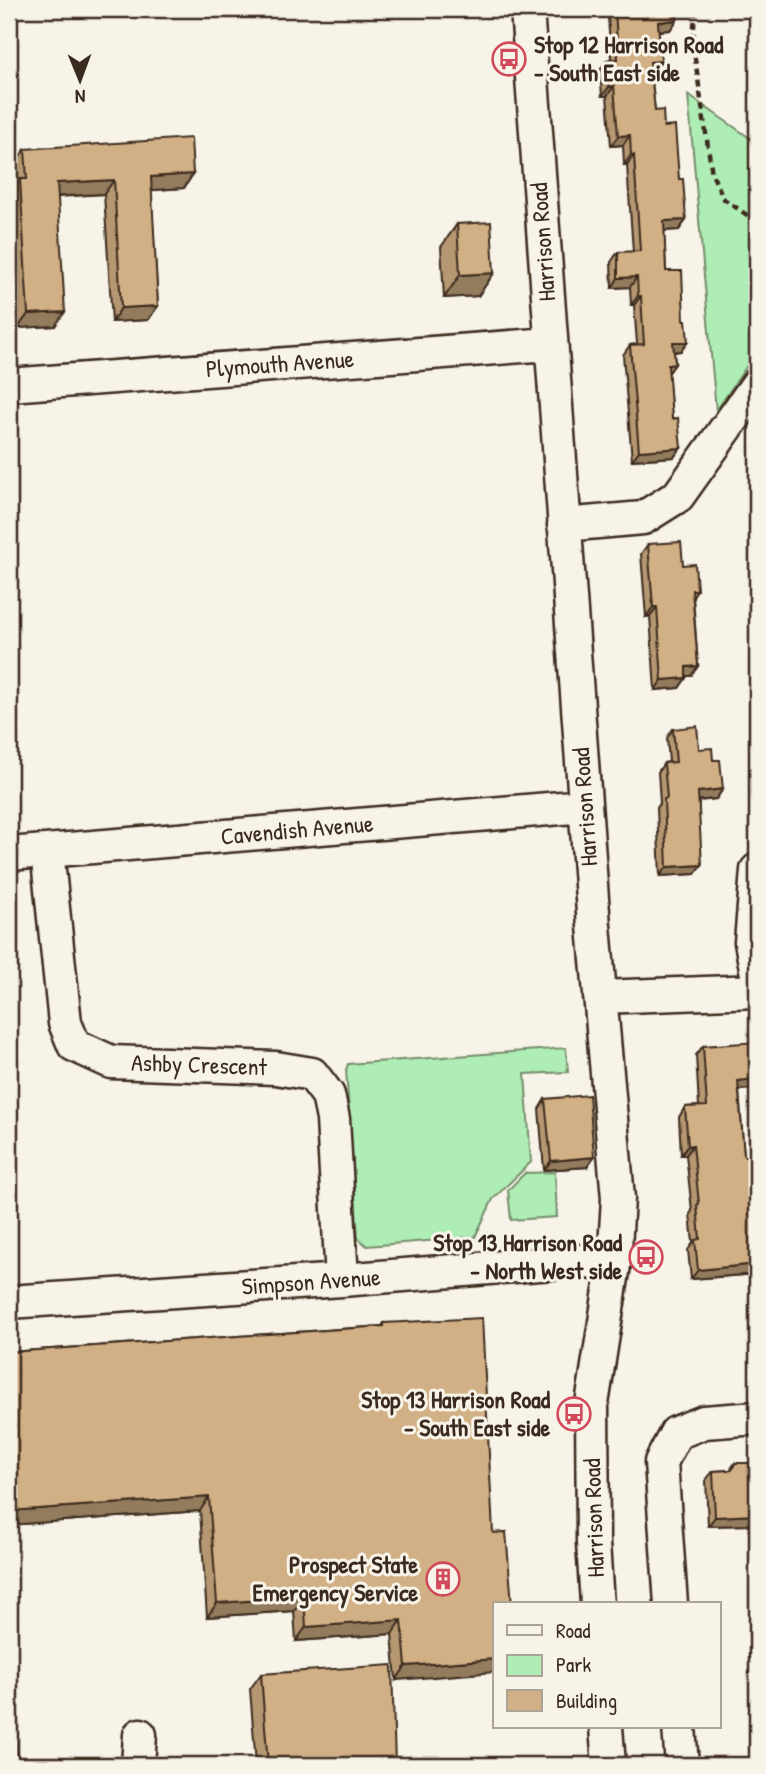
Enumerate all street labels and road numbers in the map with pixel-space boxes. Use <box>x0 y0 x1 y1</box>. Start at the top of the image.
street label: Harrison Road <box>522 182 562 303</box>
street label: Plymouth Avenue <box>205 342 356 384</box>
street label: Harrison Road <box>564 747 604 868</box>
street label: Cavendish Avenue <box>219 806 375 852</box>
street label: Ashby Crescent <box>131 1046 268 1082</box>
street label: Simpson Avenue <box>240 1260 382 1302</box>
street label: Harrison Road <box>575 1458 611 1578</box>

